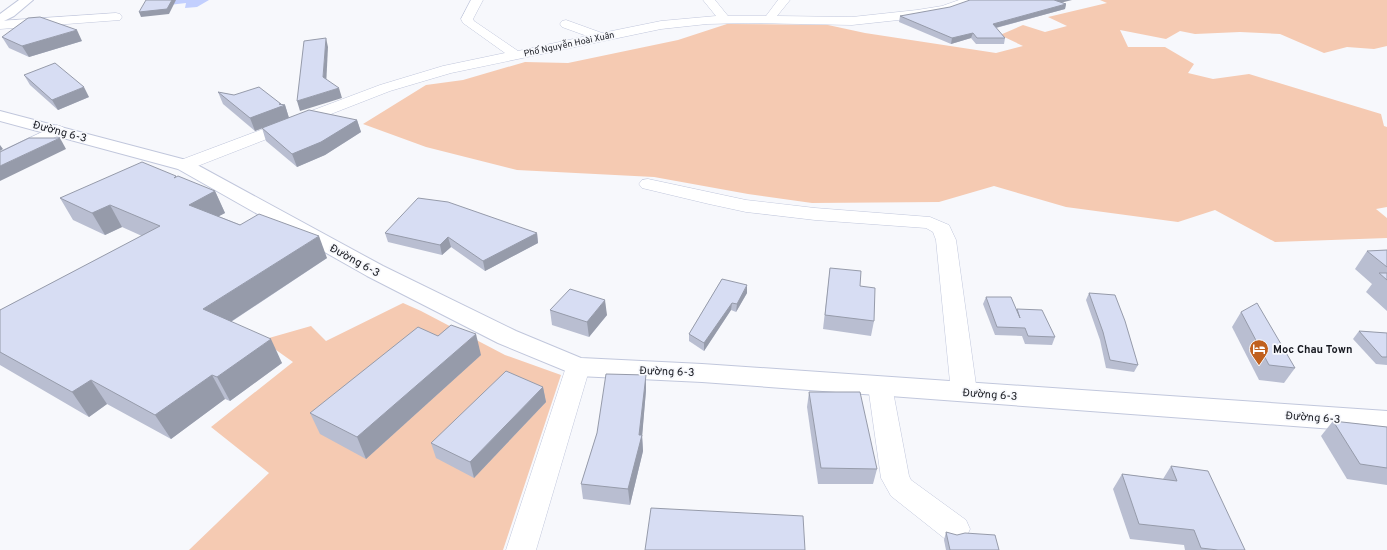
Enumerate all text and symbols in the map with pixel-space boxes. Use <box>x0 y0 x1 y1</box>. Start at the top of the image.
street label: Phố Nguyễn Hoài Xuân <box>523 29 615 59</box>
street label: Đường 6-3 <box>31 118 88 146</box>
street label: Đường 6-3 <box>327 241 382 280</box>
hotel icon: Moc Chau Town <box>1248 338 1270 366</box>
place label: Moc Chau Town <box>1273 343 1352 357</box>
street label: Đường 6-3 <box>639 364 695 380</box>
street label: Đường 6-3 <box>962 386 1018 404</box>
street label: Đường 6-3 <box>1285 409 1341 427</box>

